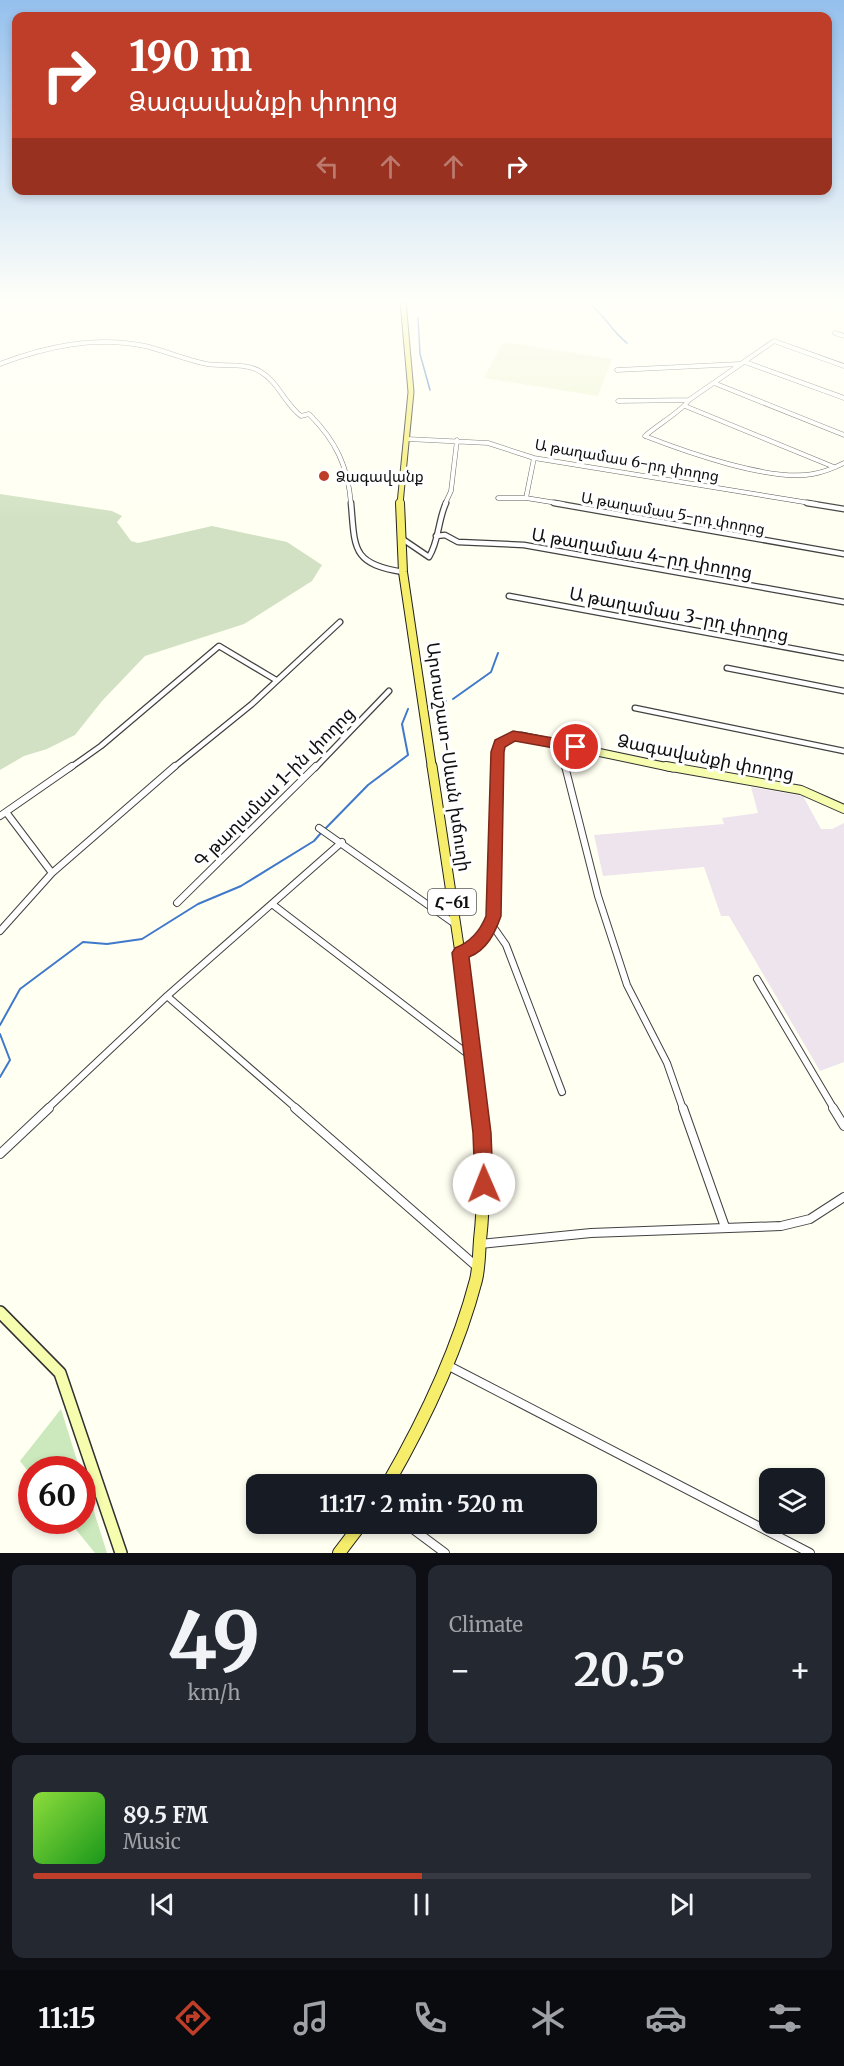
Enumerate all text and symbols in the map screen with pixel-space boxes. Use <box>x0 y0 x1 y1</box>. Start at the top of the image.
text: 190 m <box>129 30 252 82</box>
icon: right <box>30 36 108 114</box>
text: Ձագավանքի փողոց <box>129 84 398 118</box>
icon: left <box>311 150 344 183</box>
icon: ahead <box>374 150 407 183</box>
icon: ahead <box>437 150 470 183</box>
icon: right <box>500 150 533 183</box>
street label: Ա թաղամաս 6-րդ փողոց <box>533 434 721 486</box>
place label: Ձագավանք <box>336 467 424 486</box>
marker: Ձագավանք <box>317 469 331 483</box>
street label: Ա թաղամաս 5-րդ փողոց <box>580 487 766 539</box>
street label: Ա թաղամաս 4-րդ փողոց <box>530 522 754 584</box>
street label: Ա թաղամաս 3-րդ փողոց <box>567 581 791 647</box>
street label: Արտաշատ-Սևան խճուղի <box>422 641 476 873</box>
street label: Գ թաղամաս 1-ին փողոց <box>189 702 359 872</box>
pin <box>550 721 601 772</box>
street label: Ձագավանքի փողոց <box>616 729 796 785</box>
icon: arrive <box>559 730 592 763</box>
road number: Հ-61 <box>428 889 476 915</box>
position arrow <box>452 1152 516 1216</box>
speed limit sign: 60 <box>18 1456 96 1534</box>
map controls <box>759 1468 825 1534</box>
button: layers <box>759 1468 825 1534</box>
text: 11:17 · 2 min · 520 m <box>319 1490 524 1518</box>
text: 49 <box>168 1592 260 1690</box>
text: Climate <box>449 1612 523 1637</box>
text: 20.5° <box>574 1642 686 1698</box>
text: − <box>449 1650 471 1691</box>
text: + <box>789 1650 811 1691</box>
text: km/h <box>188 1680 240 1705</box>
text: 89.5 FM <box>123 1801 208 1829</box>
text: Music <box>123 1829 181 1854</box>
icon: previous <box>146 1888 179 1921</box>
icon: pause <box>405 1888 438 1921</box>
icon: next <box>665 1888 698 1921</box>
icon: directions <box>172 1997 214 2039</box>
icon: music <box>290 1997 332 2039</box>
icon: phone <box>409 1997 451 2039</box>
icon: climate <box>527 1997 569 2039</box>
icon: car <box>645 1997 687 2039</box>
icon: filters <box>764 1997 806 2039</box>
text: 11:15 <box>38 2001 96 2035</box>

